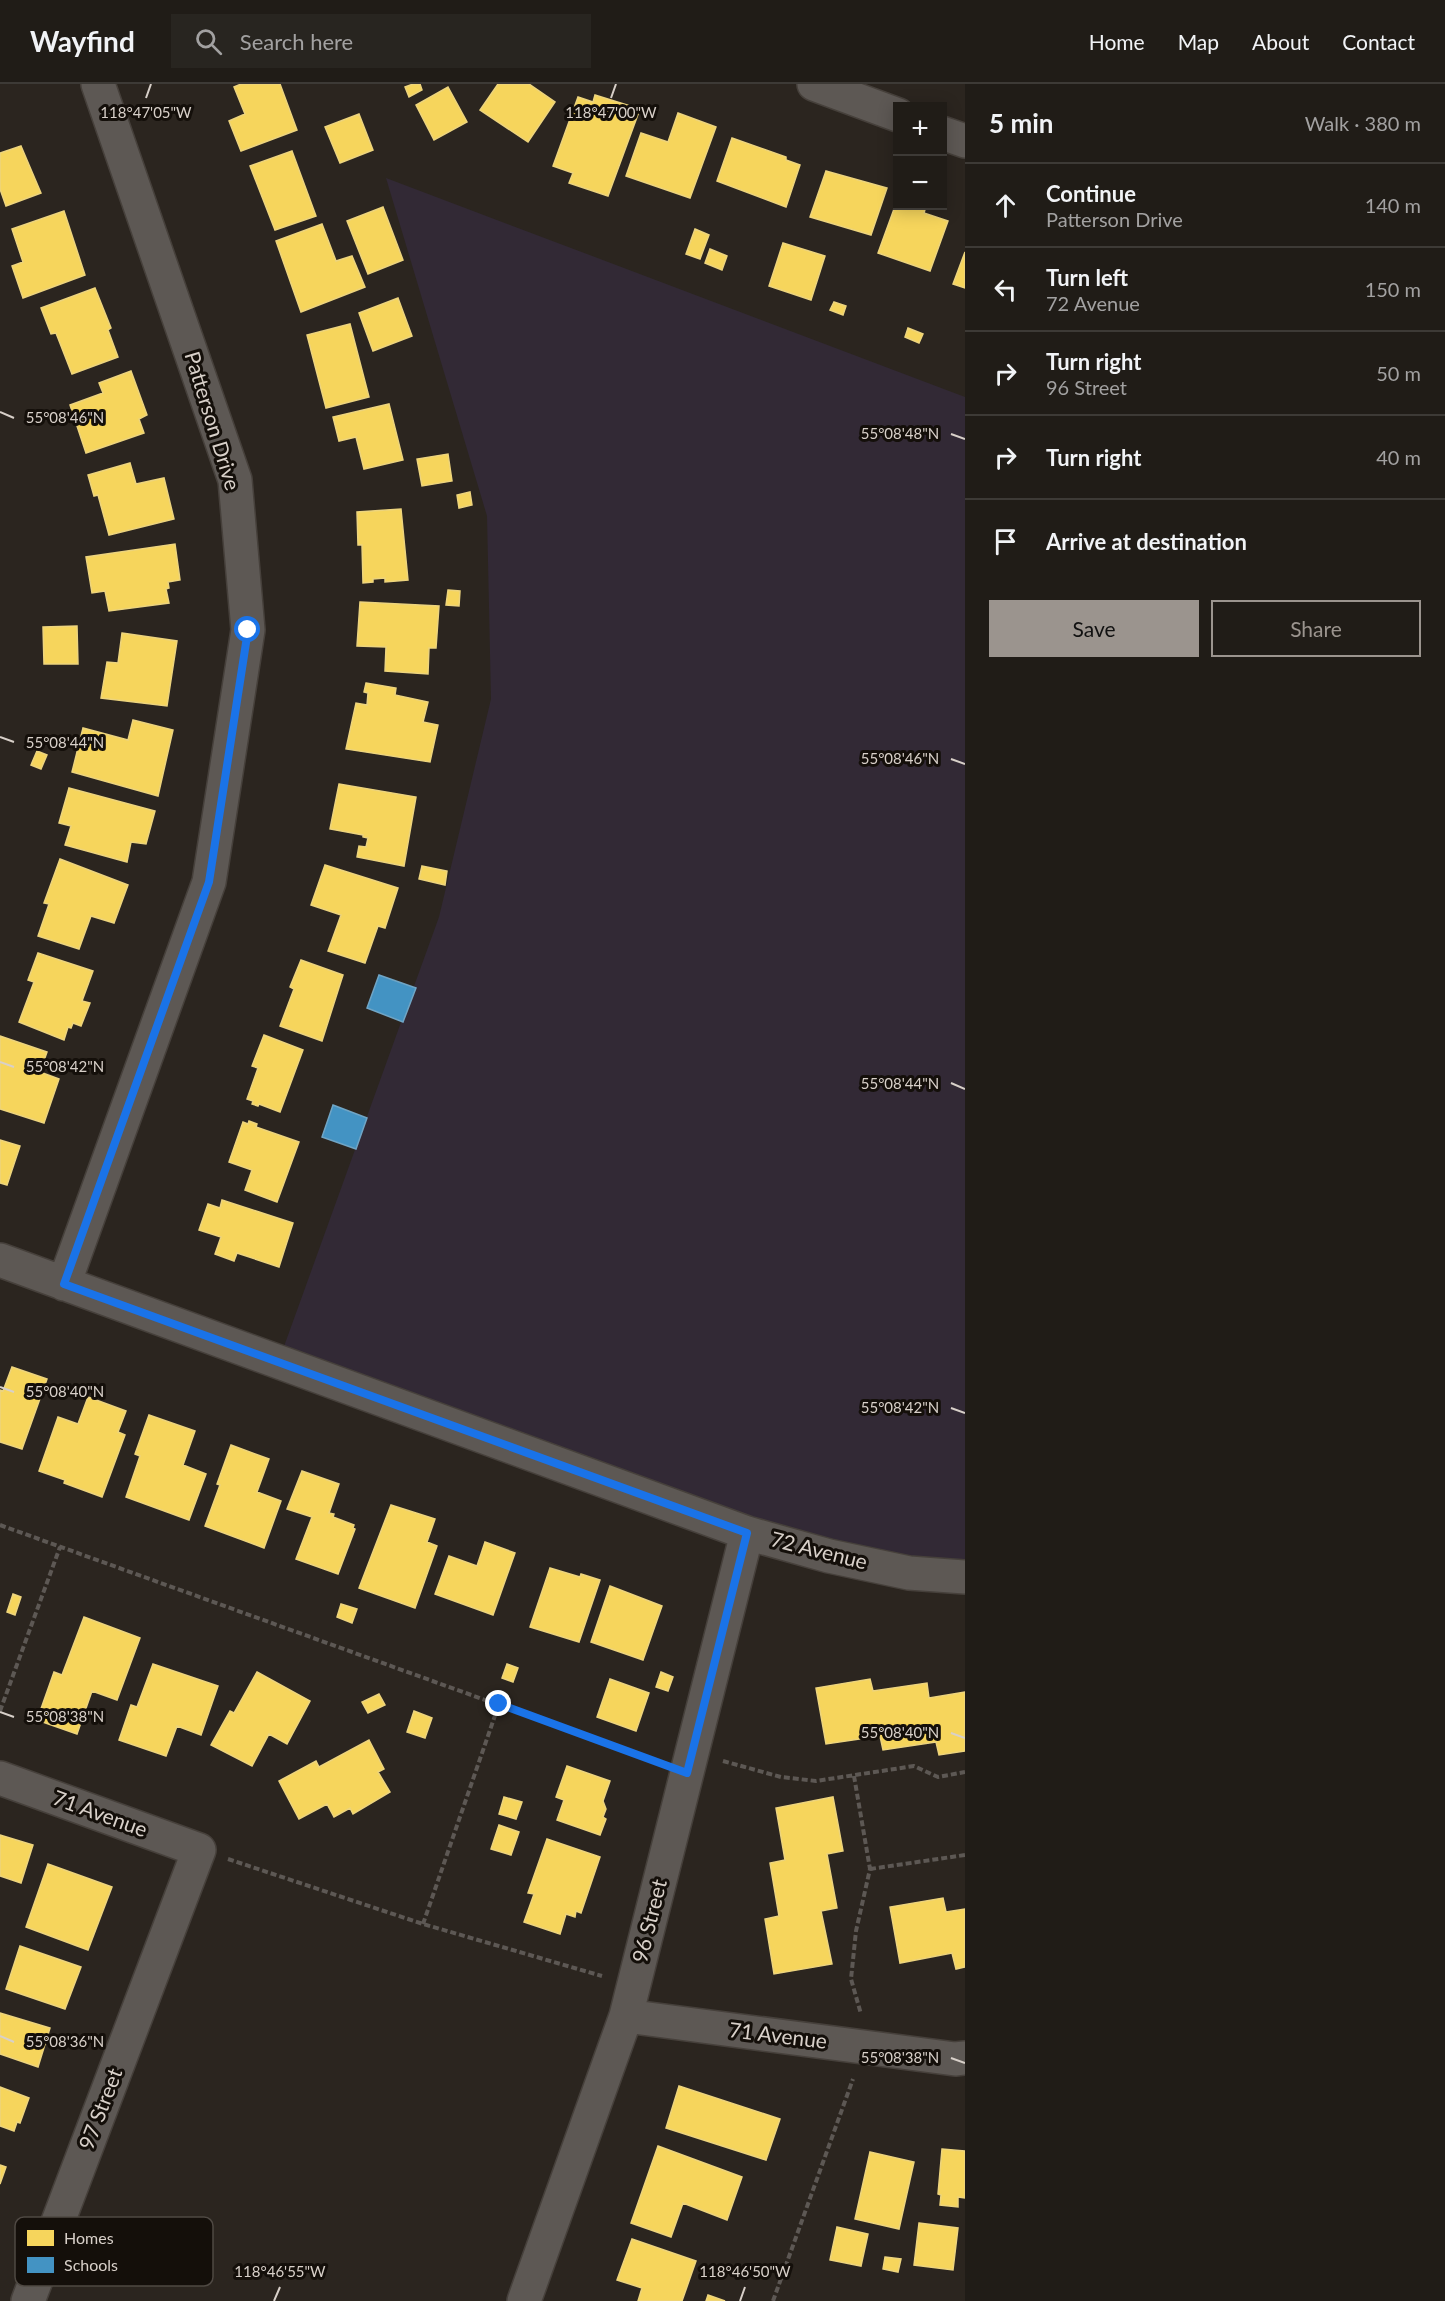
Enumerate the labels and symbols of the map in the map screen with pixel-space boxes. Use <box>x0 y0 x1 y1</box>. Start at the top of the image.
text: 118°47'05"W <box>100 103 192 121</box>
text: 118°47'00"W <box>565 103 657 121</box>
street label: Patterson Drive <box>180 348 246 493</box>
text: 55°08'46"N <box>26 408 104 426</box>
text: 55°08'48"N <box>861 424 939 442</box>
route start <box>234 616 260 642</box>
text: 55°08'44"N <box>26 733 104 751</box>
text: 55°08'46"N <box>861 749 939 767</box>
text: 55°08'42"N <box>26 1057 104 1075</box>
text: 55°08'44"N <box>861 1074 939 1092</box>
text: 55°08'40"N <box>26 1382 104 1400</box>
text: 55°08'42"N <box>861 1398 939 1416</box>
street label: 72 Avenue <box>769 1525 870 1574</box>
route end <box>485 1690 511 1716</box>
text: 55°08'38"N <box>26 1707 104 1725</box>
text: 55°08'40"N <box>861 1723 939 1741</box>
street label: 71 Avenue <box>50 1784 151 1841</box>
street label: 96 Street <box>626 1876 671 1965</box>
street label: 71 Avenue <box>728 2016 829 2053</box>
text: 55°08'36"N <box>26 2032 104 2050</box>
text: 55°08'38"N <box>861 2048 939 2066</box>
street label: 97 Street <box>73 2064 127 2153</box>
legend <box>15 2217 213 2286</box>
text: Homes <box>64 2228 114 2247</box>
text: Schools <box>64 2255 118 2274</box>
text: 118°46'55"W <box>234 2262 326 2280</box>
text: 118°46'50"W <box>699 2262 791 2280</box>

